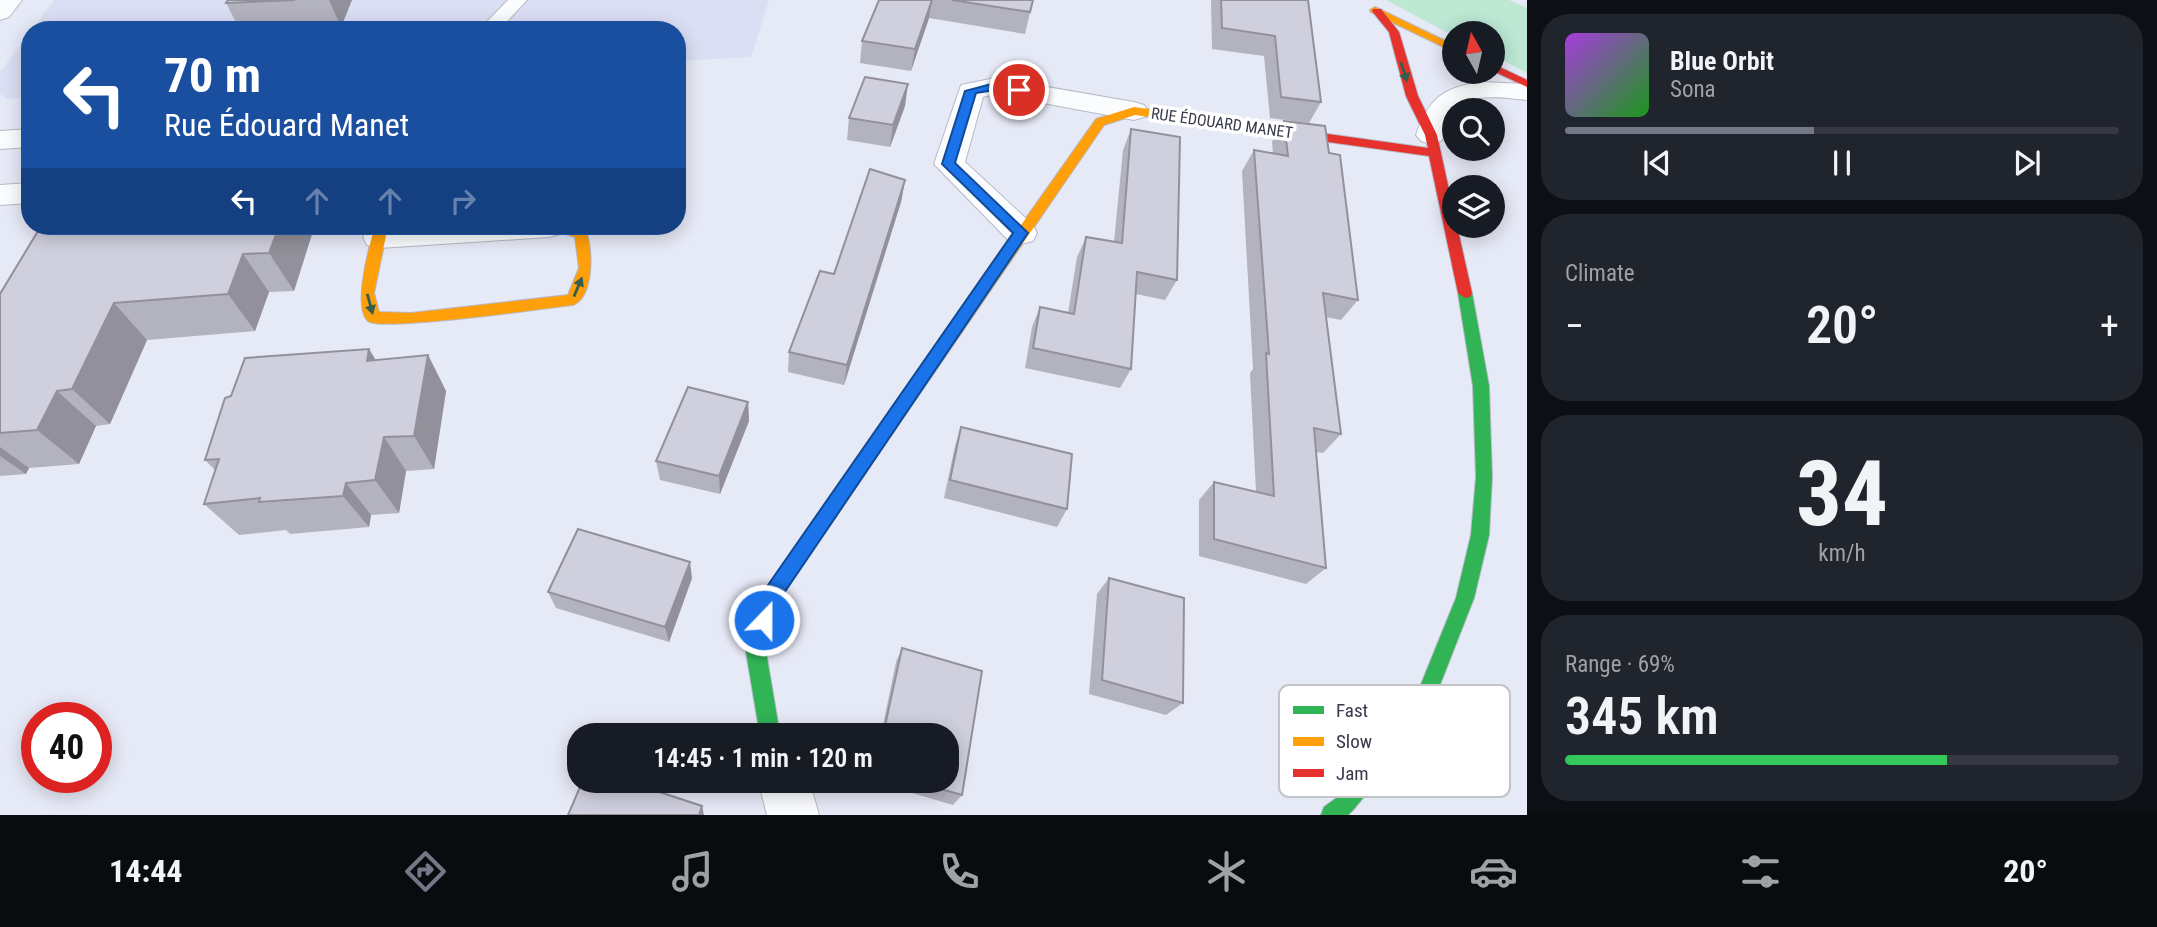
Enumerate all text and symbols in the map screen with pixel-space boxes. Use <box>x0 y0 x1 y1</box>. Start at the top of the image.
north arrow <box>1442 21 1505 84</box>
map controls <box>1442 21 1505 238</box>
text: Blue Orbit <box>1670 46 1774 76</box>
text: 70 m <box>164 47 261 104</box>
icon: left <box>49 49 140 140</box>
pin <box>989 60 1049 120</box>
one-way arrow <box>1399 61 1410 82</box>
icon: arrive <box>1000 71 1038 109</box>
text: Sona <box>1670 76 1716 103</box>
button: search <box>1442 98 1505 161</box>
street label: RUE ÉDOUARD MANET <box>1150 104 1294 142</box>
text: Rue Édouard Manet <box>164 106 409 144</box>
icon: previous <box>1638 144 1676 182</box>
icon: pause <box>1823 144 1861 182</box>
icon: next <box>2008 144 2046 182</box>
button: layers <box>1442 175 1505 238</box>
icon: left <box>225 182 263 220</box>
icon: ahead <box>298 182 336 220</box>
icon: ahead <box>371 182 409 220</box>
icon: right <box>444 182 482 220</box>
text: Climate <box>1565 260 1635 287</box>
one-way arrow <box>573 276 584 297</box>
one-way arrow <box>365 293 376 315</box>
text: 20° <box>1806 295 1878 356</box>
text: − <box>1565 304 1584 348</box>
text: + <box>2100 304 2119 348</box>
text: 34 <box>1796 441 1888 547</box>
text: km/h <box>1818 540 1866 567</box>
position arrow <box>727 583 801 657</box>
text: Range · 69% <box>1565 651 1675 678</box>
legend <box>1279 685 1510 797</box>
text: 345 km <box>1565 686 1719 747</box>
text: Fast <box>1336 699 1368 722</box>
speed limit sign: 40 <box>21 702 112 793</box>
text: Slow <box>1336 730 1372 753</box>
text: 14:45 · 1 min · 120 m <box>653 743 873 773</box>
text: Jam <box>1336 762 1369 785</box>
icon: directions <box>401 847 450 896</box>
icon: music <box>668 847 717 896</box>
icon: phone <box>935 847 984 896</box>
icon: climate <box>1202 847 1251 896</box>
icon: car <box>1469 847 1518 896</box>
icon: filters <box>1736 847 1785 896</box>
text: 14:44 <box>109 852 182 890</box>
text: 20° <box>2003 852 2048 890</box>

